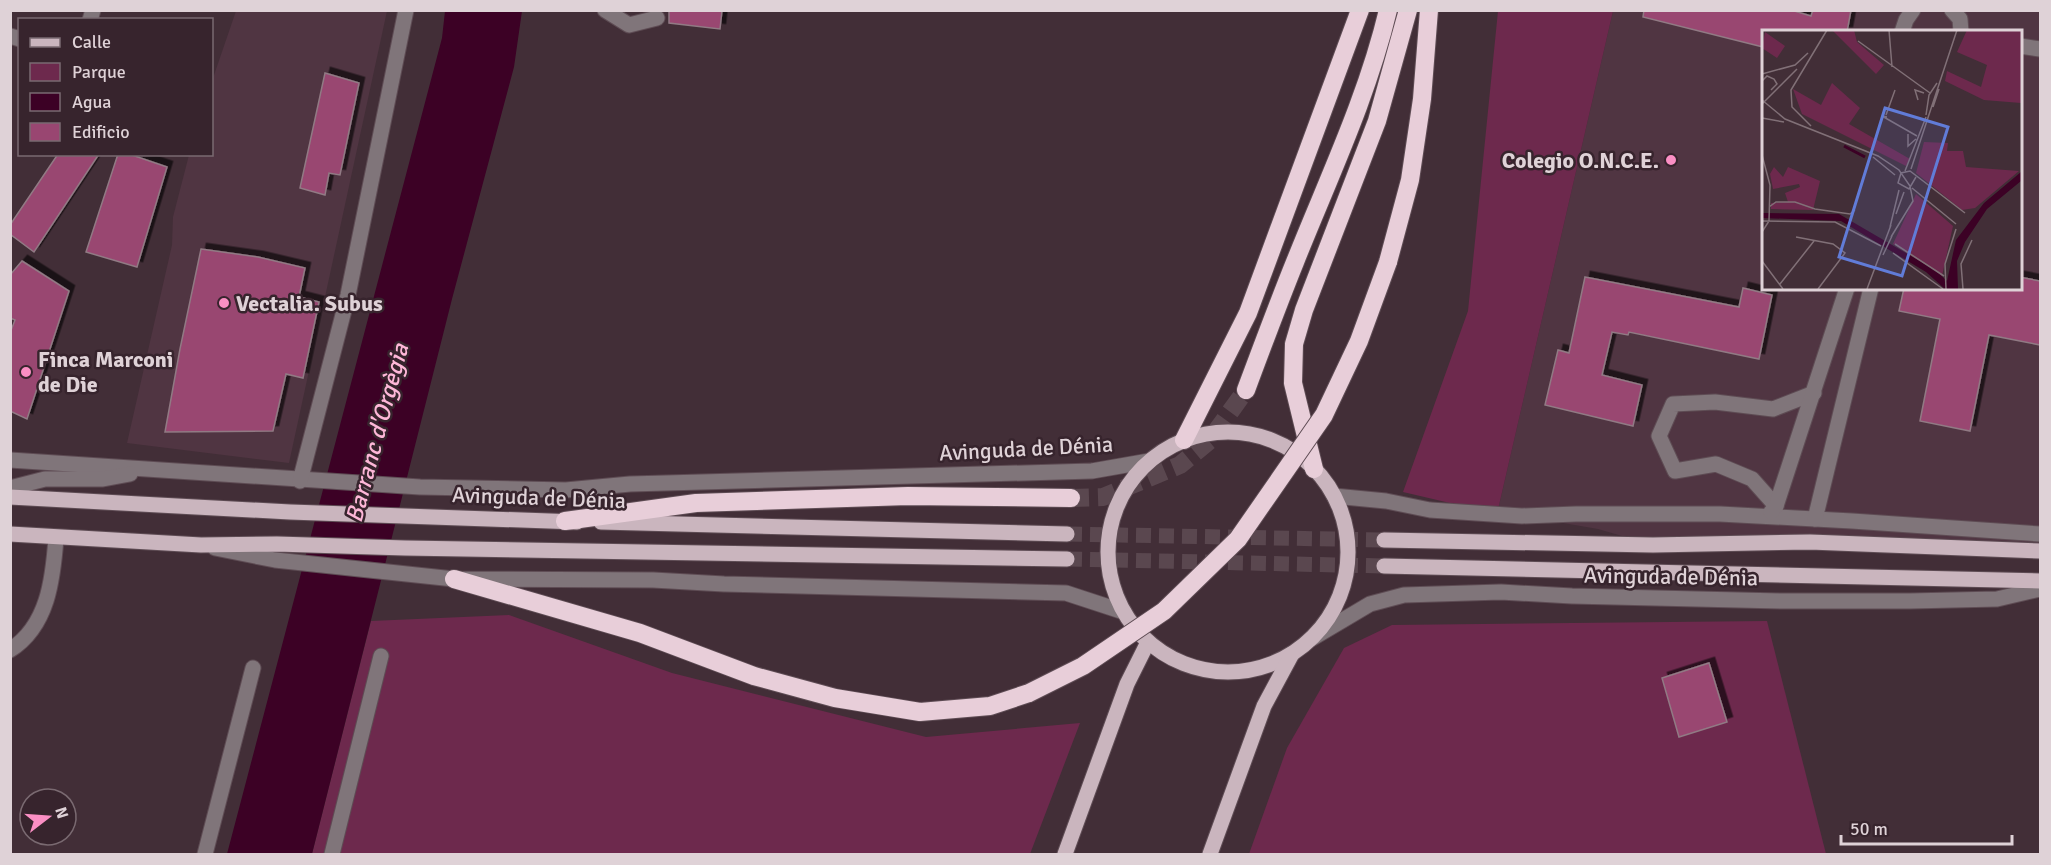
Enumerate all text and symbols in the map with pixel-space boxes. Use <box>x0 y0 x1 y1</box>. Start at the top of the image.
legend <box>18 18 213 156</box>
inset map <box>1762 30 2021 290</box>
text: Calle <box>72 31 111 53</box>
text: Parque <box>72 61 126 83</box>
text: Agua <box>72 91 111 113</box>
text: Edificio <box>72 121 130 143</box>
place label: Colegio O.N.C.E. <box>1502 147 1659 174</box>
marker: Colegio O.N.C.E. <box>1664 153 1678 167</box>
place label: Vectalia. Subus <box>236 290 383 317</box>
marker: Vectalia. Subus <box>217 296 231 310</box>
water label: Barranc d'Orgègia <box>339 339 416 526</box>
place label: Finca Marconi de Die <box>38 346 173 398</box>
marker: Finca Marconi de Die <box>19 365 33 379</box>
street label: Avinguda de Dénia <box>938 430 1114 467</box>
street label: Avinguda de Dénia <box>452 481 626 514</box>
street label: Avinguda de Dénia <box>1584 561 1758 592</box>
north arrow <box>18 787 78 847</box>
text: N <box>50 805 73 821</box>
scale bar <box>1841 808 2012 846</box>
text: 50 m <box>1850 818 1888 840</box>

